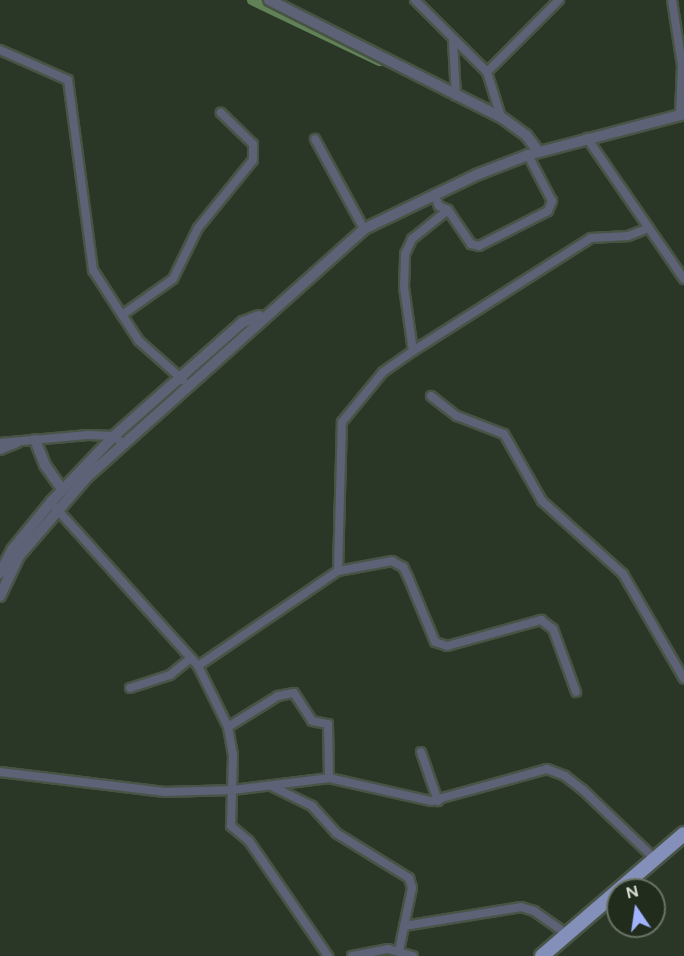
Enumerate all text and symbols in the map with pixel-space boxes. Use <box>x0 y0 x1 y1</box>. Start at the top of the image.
north arrow <box>606 878 666 938</box>
text: N <box>624 881 640 903</box>

